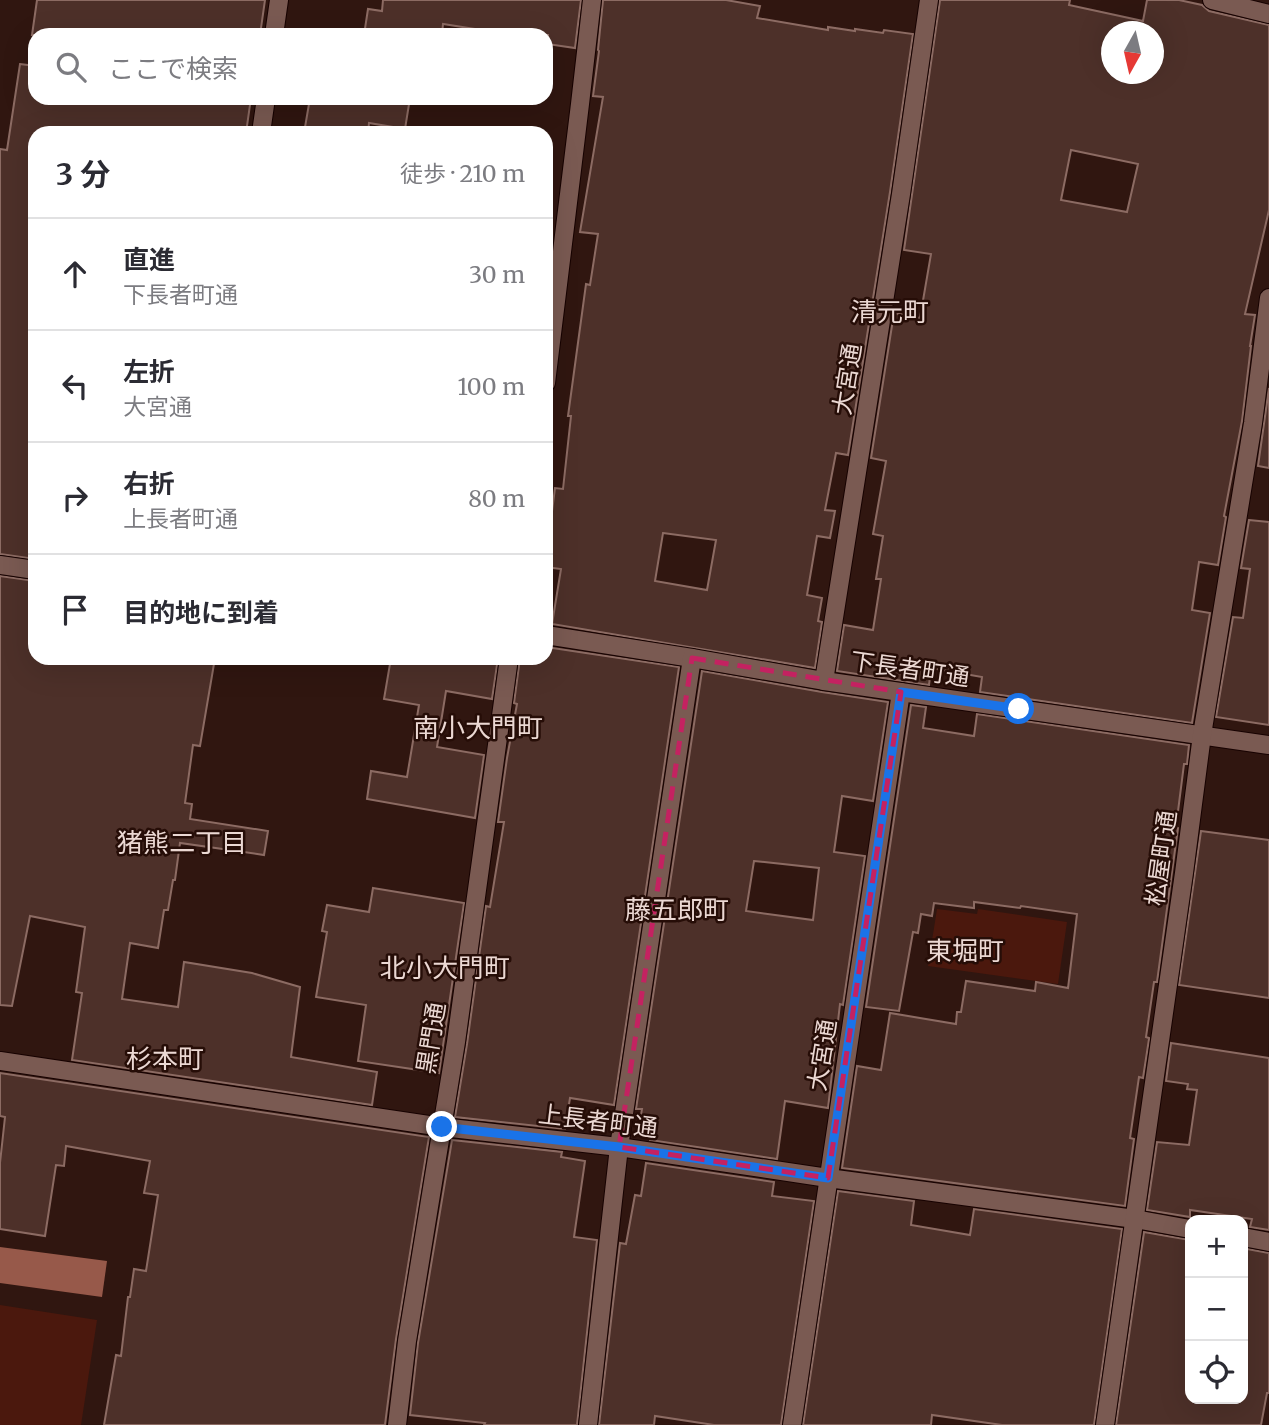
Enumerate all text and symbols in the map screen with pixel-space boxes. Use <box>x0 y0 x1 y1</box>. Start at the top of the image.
north arrow <box>1101 21 1164 84</box>
search box <box>28 28 553 105</box>
icon: search <box>52 48 90 86</box>
text: ここで検索 <box>108 52 238 85</box>
text: 3 分 <box>56 155 110 193</box>
text: 徒歩 · 210 m <box>400 159 525 188</box>
text: 直進 <box>123 243 175 276</box>
icon: ahead <box>56 255 94 293</box>
text: 30 m <box>469 260 525 289</box>
text: 下長者町通 <box>123 280 238 309</box>
district label: 清元町 <box>851 295 929 328</box>
street label: 大宮通 <box>826 341 868 417</box>
text: 左折 <box>123 355 175 388</box>
icon: left <box>56 367 94 405</box>
text: 100 m <box>457 372 525 401</box>
text: 大宮通 <box>123 392 192 421</box>
text: 右折 <box>123 467 175 500</box>
icon: right <box>56 479 94 517</box>
text: 80 m <box>468 484 525 513</box>
text: 上長者町通 <box>123 504 238 533</box>
icon: arrive <box>56 591 94 629</box>
text: 目的地に到着 <box>123 596 279 629</box>
street label: 下長者町通 <box>848 645 972 693</box>
route start <box>1003 693 1034 724</box>
district label: 南小大門町 <box>413 711 543 744</box>
street label: 松屋町通 <box>1139 808 1183 908</box>
district label: 猪熊二丁目 <box>117 826 247 859</box>
district label: 藤五郎町 <box>625 893 729 926</box>
district label: 東堀町 <box>926 934 1004 967</box>
district label: 北小大門町 <box>380 951 510 984</box>
street label: 黒門通 <box>410 1000 452 1076</box>
street label: 大宮通 <box>801 1017 843 1093</box>
district label: 杉本町 <box>126 1042 204 1075</box>
street label: 上長者町通 <box>537 1098 659 1144</box>
route end <box>426 1111 457 1142</box>
map controls <box>1185 1215 1248 1404</box>
button: + <box>1185 1215 1248 1278</box>
button: − <box>1185 1278 1248 1341</box>
button: locate <box>1185 1341 1248 1404</box>

